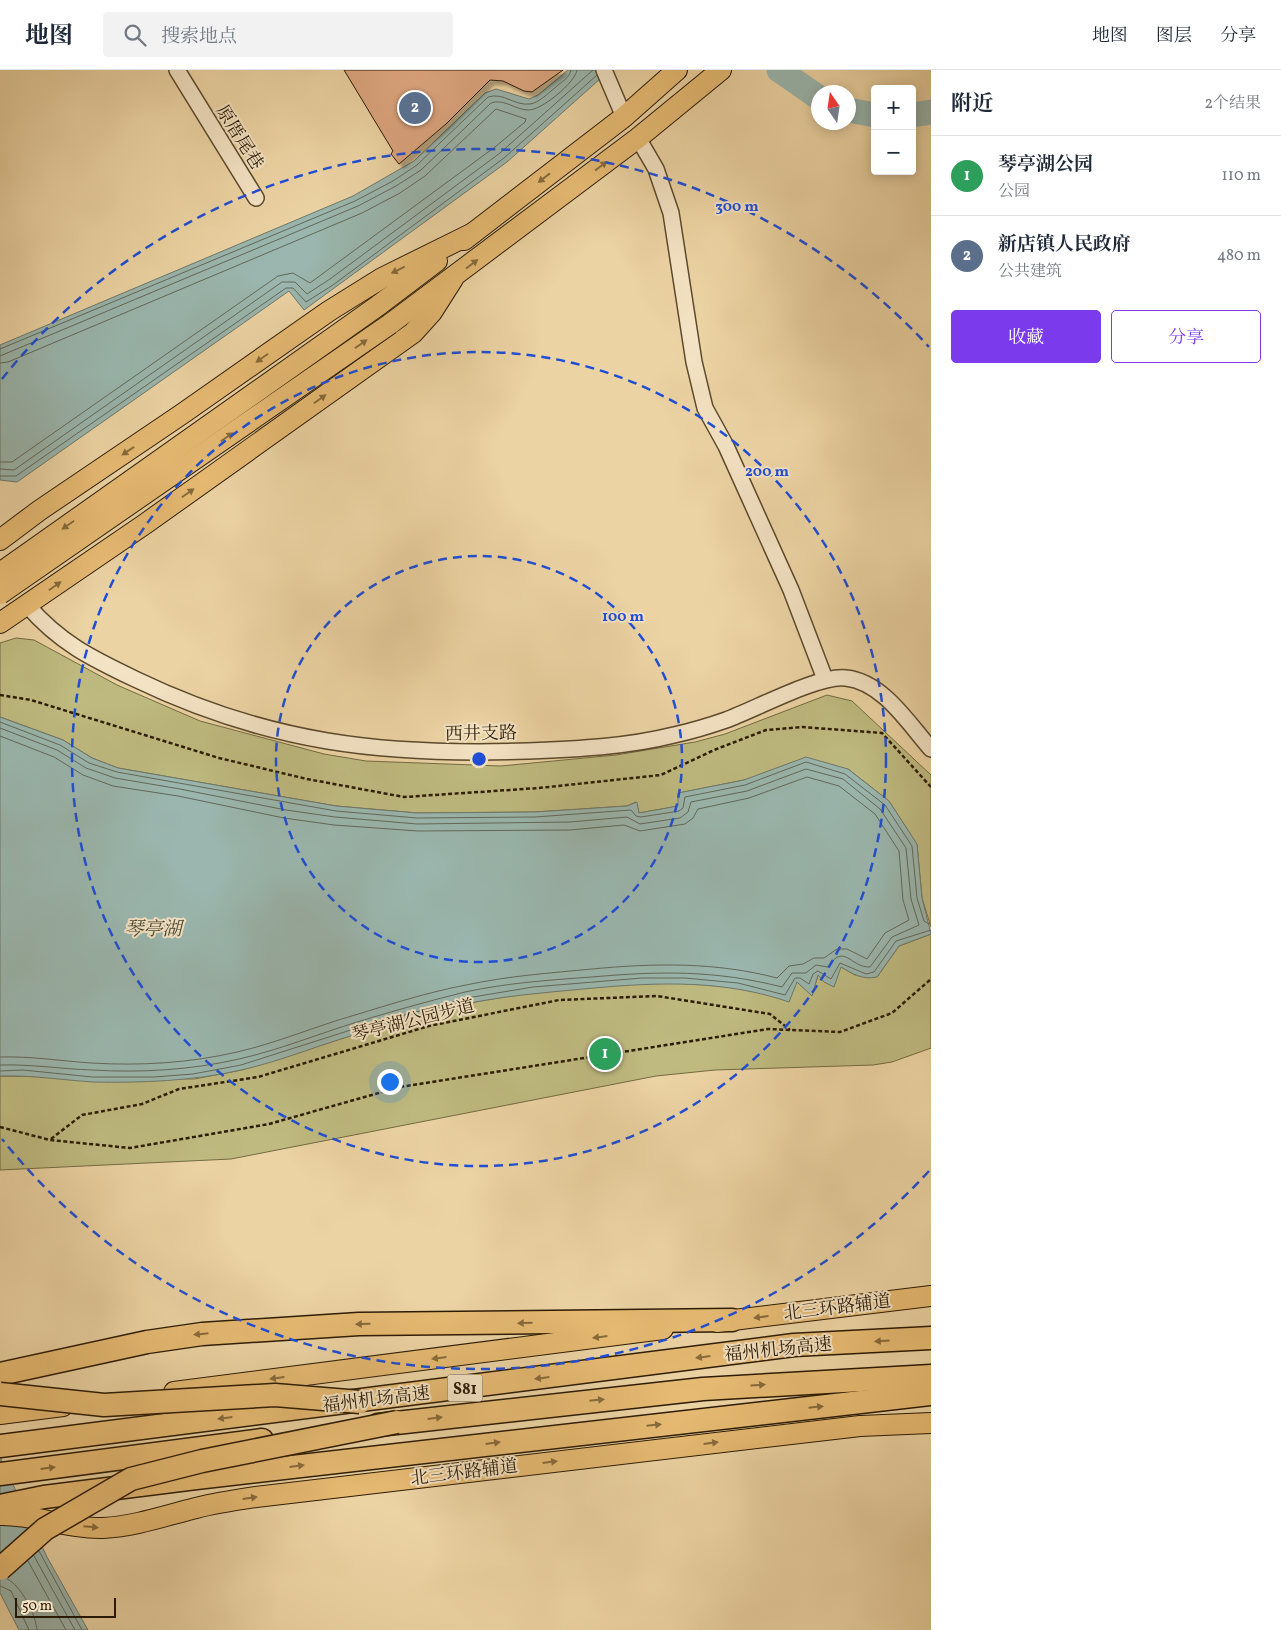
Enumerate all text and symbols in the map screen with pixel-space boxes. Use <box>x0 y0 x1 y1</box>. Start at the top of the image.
search box <box>103 12 453 57</box>
text: 地图 <box>25 20 73 54</box>
icon: search <box>121 21 149 49</box>
text: 搜索地点 <box>161 24 237 50</box>
text: 地图 <box>1092 24 1128 49</box>
text: 图层 <box>1156 24 1192 49</box>
text: 分享 <box>1220 24 1256 49</box>
north arrow <box>811 85 856 130</box>
map controls <box>871 85 916 175</box>
button: + <box>871 85 916 130</box>
pin: 2 <box>399 89 431 127</box>
text: 附近 <box>951 90 993 119</box>
text: 2个结果 <box>1204 93 1261 115</box>
street label: 原厝尾巷 <box>209 101 268 175</box>
button: − <box>871 130 916 175</box>
text: 琴亭湖公园 <box>998 152 1093 178</box>
one-way arrow <box>595 161 608 171</box>
text: 1 <box>964 165 970 187</box>
text: 110 m <box>1222 165 1261 187</box>
one-way arrow <box>538 173 551 184</box>
text: 公园 <box>998 181 1030 203</box>
text: 300 m <box>715 197 759 218</box>
text: 新店镇人民政府 <box>998 232 1131 258</box>
text: 2 <box>963 245 971 267</box>
text: 480 m <box>1217 245 1261 267</box>
one-way arrow <box>465 259 478 270</box>
text: 公共建筑 <box>998 261 1062 283</box>
one-way arrow <box>391 266 405 274</box>
button: 收藏 <box>951 310 1101 363</box>
button: 分享 <box>1111 310 1261 363</box>
one-way arrow <box>354 339 368 349</box>
one-way arrow <box>255 353 268 363</box>
one-way arrow <box>314 394 327 404</box>
one-way arrow <box>220 432 234 442</box>
one-way arrow <box>121 446 135 456</box>
text: 200 m <box>745 462 789 483</box>
one-way arrow <box>181 488 195 498</box>
one-way arrow <box>61 520 75 530</box>
one-way arrow <box>48 581 61 591</box>
text: 100 m <box>602 607 645 628</box>
street label: 西井支路 <box>445 721 517 748</box>
centre of rings <box>470 750 488 768</box>
water label: 琴亭湖 <box>124 917 184 943</box>
street label: 琴亭湖公园步道 <box>349 994 478 1049</box>
pin: 1 <box>589 1035 621 1073</box>
your location <box>377 1069 403 1095</box>
street label: 北三环路辅道 <box>782 1290 892 1327</box>
one-way arrow <box>753 1313 769 1321</box>
one-way arrow <box>517 1319 533 1327</box>
one-way arrow <box>355 1321 371 1329</box>
one-way arrow <box>192 1331 208 1339</box>
street label: 福州机场高速 <box>723 1332 833 1369</box>
one-way arrow <box>591 1333 607 1341</box>
one-way arrow <box>874 1337 890 1345</box>
one-way arrow <box>695 1353 711 1361</box>
one-way arrow <box>430 1354 446 1362</box>
one-way arrow <box>269 1374 285 1382</box>
one-way arrow <box>534 1374 550 1382</box>
road number: S81 <box>448 1375 482 1402</box>
one-way arrow <box>751 1381 767 1389</box>
street label: 福州机场高速 <box>321 1382 431 1419</box>
one-way arrow <box>589 1396 605 1404</box>
one-way arrow <box>808 1403 824 1411</box>
one-way arrow <box>216 1414 232 1422</box>
one-way arrow <box>427 1414 443 1422</box>
one-way arrow <box>647 1421 663 1429</box>
one-way arrow <box>485 1439 501 1447</box>
one-way arrow <box>704 1439 720 1447</box>
street label: 北三环路辅道 <box>409 1455 519 1492</box>
one-way arrow <box>542 1458 558 1466</box>
one-way arrow <box>289 1462 305 1470</box>
one-way arrow <box>41 1463 57 1471</box>
one-way arrow <box>242 1494 258 1502</box>
one-way arrow <box>83 1523 99 1531</box>
scale bar <box>15 1595 116 1618</box>
text: 50 m <box>22 1597 52 1616</box>

